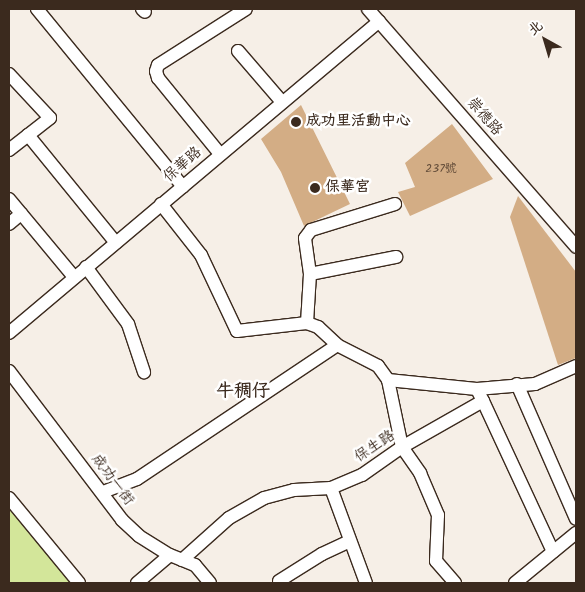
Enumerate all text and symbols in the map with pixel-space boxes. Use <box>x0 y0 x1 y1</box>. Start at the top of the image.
north arrow <box>520 15 570 65</box>
text: 北 <box>523 15 548 41</box>
street label: 崇德路 <box>462 94 506 140</box>
place label: 成功里活動中心 <box>306 113 411 131</box>
marker: 成功里活動中心 <box>290 116 302 128</box>
street label: 保華路 <box>160 143 206 187</box>
house number: 237號 <box>425 162 457 176</box>
place label: 保華宮 <box>325 179 370 197</box>
marker: 保華宮 <box>309 182 321 194</box>
district label: 牛稠仔 <box>216 381 270 403</box>
street label: 保生路 <box>351 427 399 467</box>
street label: 成功一街 <box>87 451 137 509</box>

